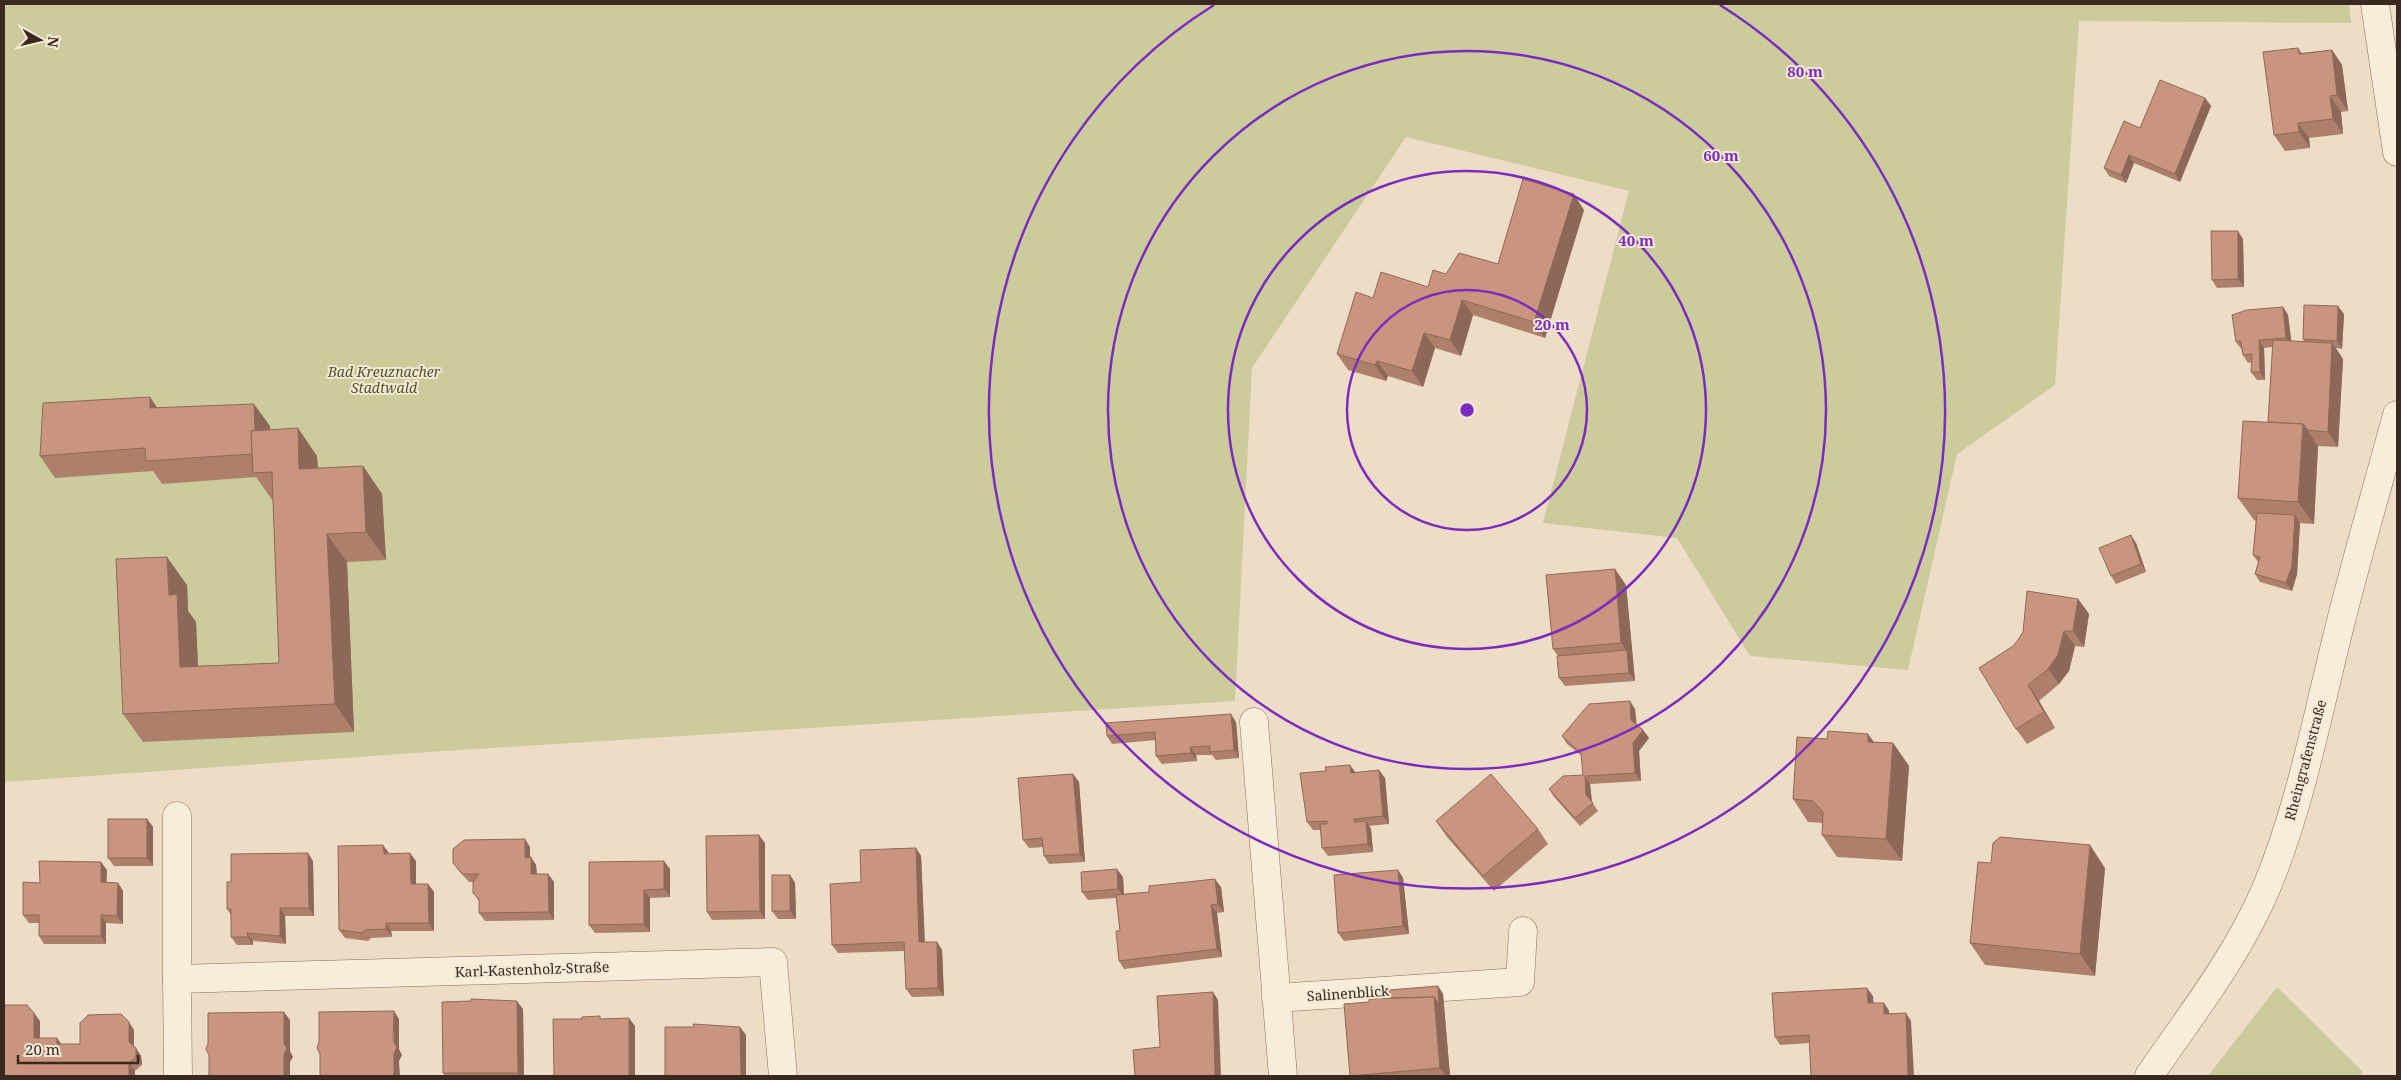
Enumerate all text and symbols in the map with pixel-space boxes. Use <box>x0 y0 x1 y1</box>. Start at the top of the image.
north arrow <box>15 15 65 65</box>
text: N <box>43 35 64 49</box>
text: 80 m <box>1787 61 1823 81</box>
text: 60 m <box>1703 145 1739 165</box>
text: 40 m <box>1618 230 1654 250</box>
text: 20 m <box>1534 314 1570 334</box>
park label: Bad Kreuznacher Stadtwald <box>327 362 441 397</box>
centre of rings <box>1458 401 1476 419</box>
street label: Rheingrafenstraße <box>2280 697 2330 823</box>
street label: Karl-Kastenholz-Straße <box>454 957 610 981</box>
street label: Salinenblick <box>1306 981 1391 1005</box>
scale bar <box>18 1032 138 1064</box>
text: 20 m <box>25 1039 60 1059</box>

